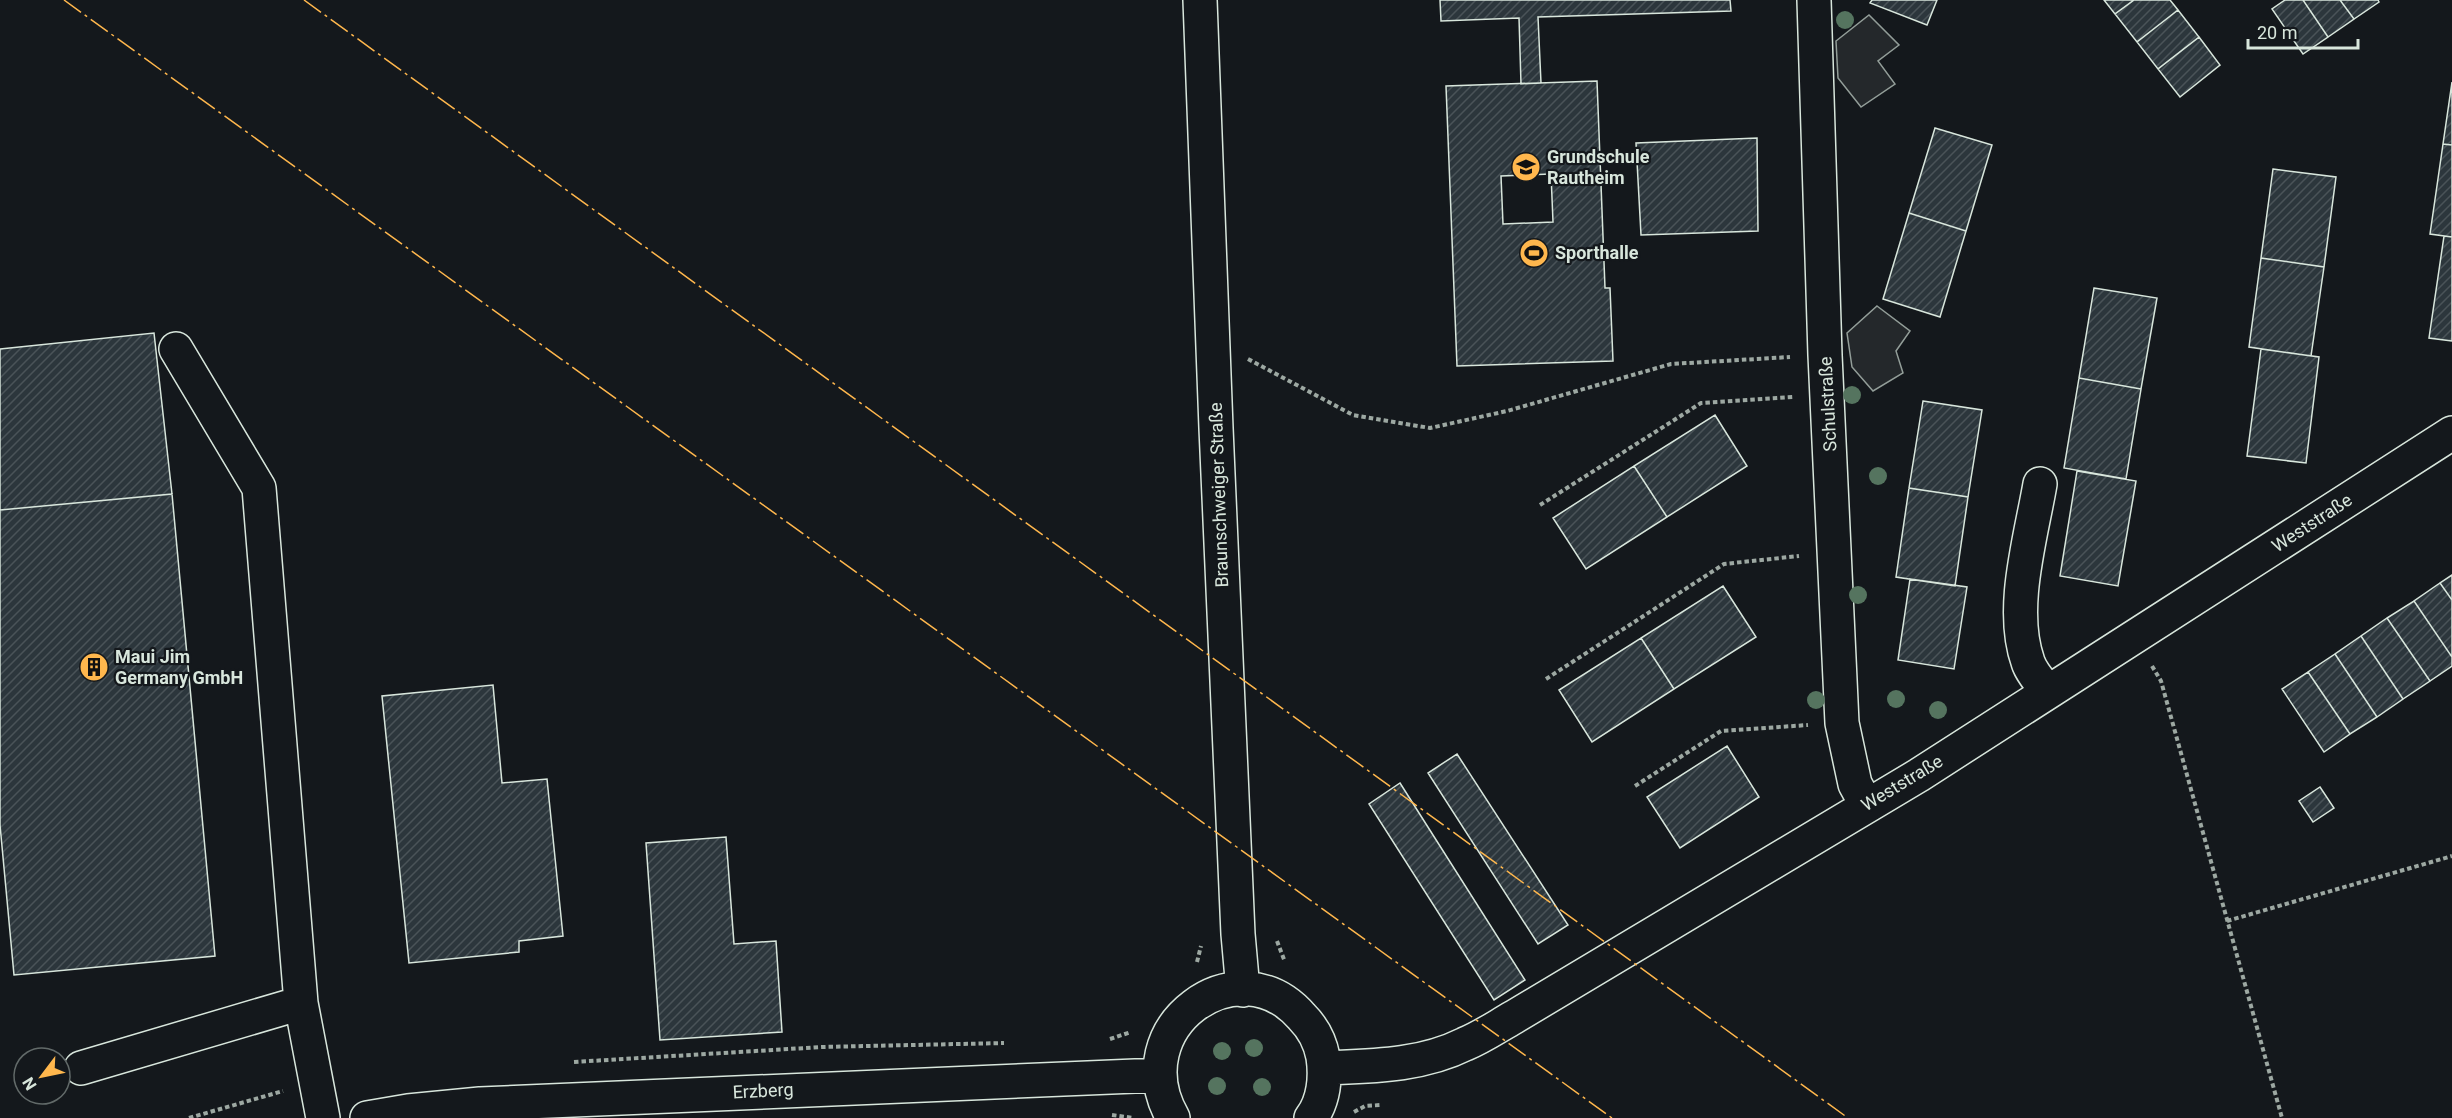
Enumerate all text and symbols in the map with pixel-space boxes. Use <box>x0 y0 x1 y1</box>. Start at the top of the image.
scale bar <box>2248 12 2358 50</box>
text: 20 m <box>2257 22 2297 43</box>
place label: Grundschule Rautheim <box>1547 146 1650 188</box>
school or university icon: Grundschule Rautheim <box>1510 151 1542 183</box>
sports icon: Sporthalle <box>1518 237 1550 269</box>
place label: Sporthalle <box>1555 242 1639 263</box>
street label: Schulstraße <box>1815 356 1840 452</box>
street label: Braunschweiger Straße <box>1205 402 1232 588</box>
street label: Weststraße <box>2268 489 2356 556</box>
place label: Maui Jim Germany GmbH <box>115 646 243 688</box>
building icon: Maui Jim Germany GmbH <box>78 651 110 683</box>
street label: Weststraße <box>1857 750 1946 815</box>
north arrow <box>12 1046 72 1106</box>
text: N <box>19 1074 41 1094</box>
street label: Erzberg <box>732 1078 794 1103</box>

